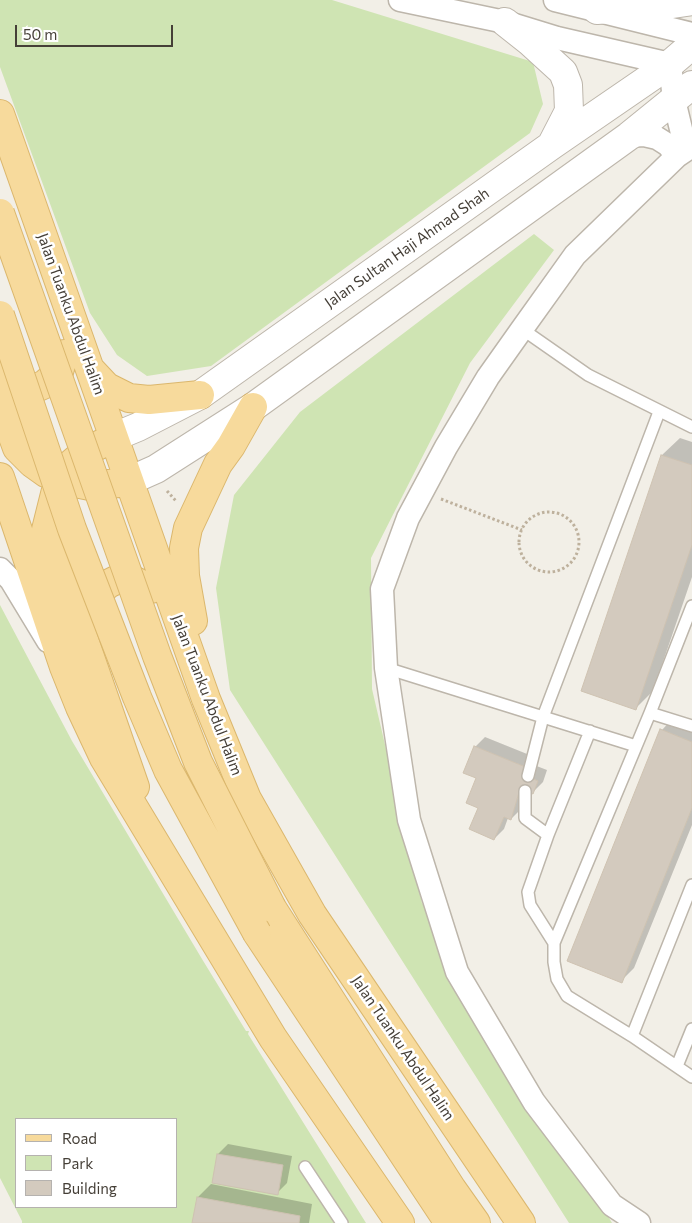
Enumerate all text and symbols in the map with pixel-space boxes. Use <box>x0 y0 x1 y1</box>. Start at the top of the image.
scale bar <box>18 15 175 47</box>
text: 50 m <box>23 25 57 43</box>
street label: Jalan Sultan Haji Ahmad Shah <box>321 184 493 312</box>
street label: Jalan Tuanku Abdul Halim <box>33 231 109 397</box>
street label: Jalan Tuanku Abdul Halim <box>168 612 246 778</box>
street label: Jalan Tuanku Abdul Halim <box>348 972 458 1124</box>
legend <box>15 1118 178 1208</box>
text: Road <box>62 1129 97 1147</box>
text: Park <box>62 1154 93 1172</box>
text: Building <box>62 1179 117 1197</box>

